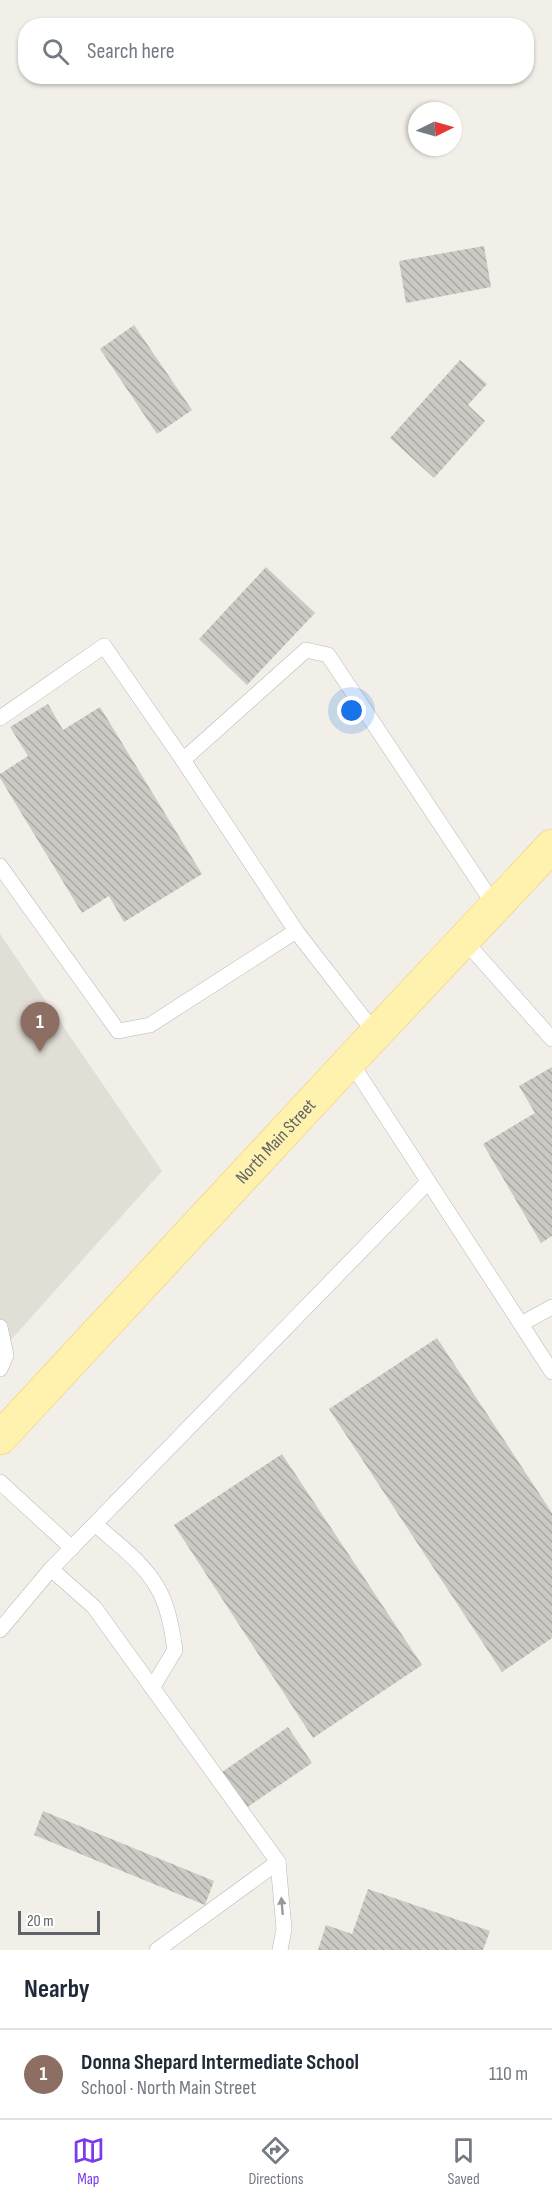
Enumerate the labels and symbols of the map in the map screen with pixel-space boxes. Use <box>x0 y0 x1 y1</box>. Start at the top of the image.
north arrow <box>408 102 462 156</box>
your location <box>337 696 366 725</box>
pin: 1 <box>20 1002 60 1052</box>
street label: North Main Street <box>231 1094 320 1188</box>
one-way arrow <box>277 1897 287 1916</box>
scale bar <box>18 1908 100 1936</box>

